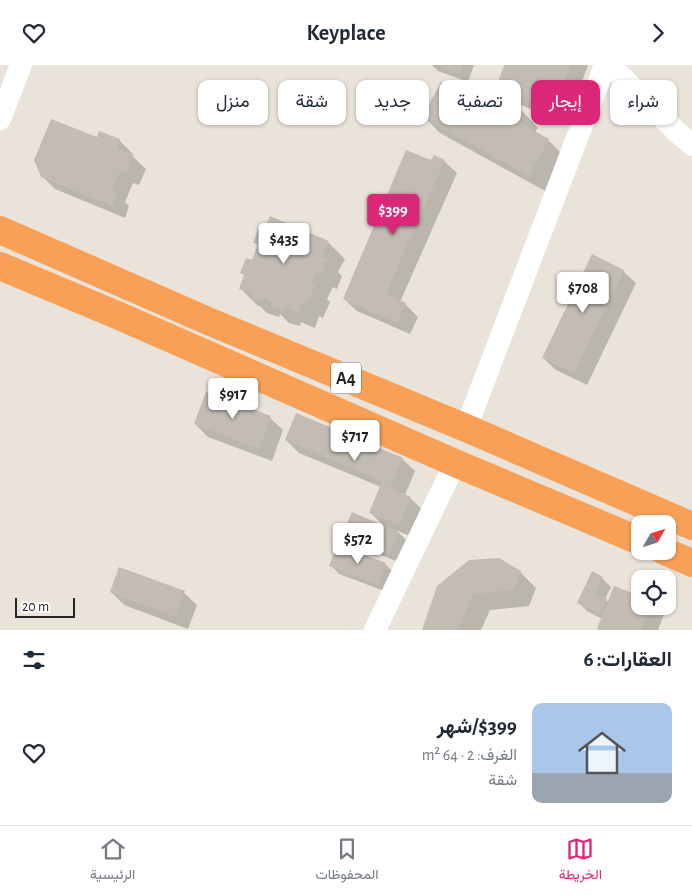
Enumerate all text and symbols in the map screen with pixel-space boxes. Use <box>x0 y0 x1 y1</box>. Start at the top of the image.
icon: heart <box>20 19 48 47</box>
icon: forward <box>644 19 672 47</box>
text: Keyplace <box>306 22 386 44</box>
chip: منزل <box>198 80 268 125</box>
chip: شقة <box>278 80 346 125</box>
chip: جديد <box>356 80 429 125</box>
chip: تصفية <box>439 80 521 125</box>
chip: إيجار <box>531 80 600 125</box>
chip: شراء <box>610 80 677 125</box>
pin: $399 <box>363 193 423 236</box>
text: $399 <box>378 202 408 218</box>
pin: $435 <box>254 223 314 265</box>
text: $435 <box>269 231 299 247</box>
pin: $708 <box>553 271 613 314</box>
text: $708 <box>568 280 598 296</box>
road number: A4 <box>331 363 361 393</box>
pin: $917 <box>203 377 263 420</box>
text: $917 <box>219 386 247 402</box>
pin: $717 <box>325 419 385 462</box>
text: $717 <box>342 428 368 444</box>
north arrow <box>631 515 676 560</box>
map controls <box>631 515 676 615</box>
pin: $572 <box>328 523 388 565</box>
text: $572 <box>344 531 372 547</box>
button: locate <box>631 570 676 615</box>
scale bar <box>15 595 75 618</box>
text: 20 m <box>22 600 49 614</box>
icon: filters <box>20 646 48 674</box>
text: العقارات: 6 <box>583 649 672 670</box>
text: $399/شهر <box>437 716 517 737</box>
icon: home <box>572 723 632 783</box>
icon: heart <box>20 739 48 767</box>
text: الغرف: 2 · 64 m² <box>422 747 517 763</box>
text: شقة <box>488 772 517 788</box>
tab: الرئيسية <box>90 835 135 887</box>
tab: المحفوظات <box>315 835 379 887</box>
tab: الخريطة <box>559 835 602 887</box>

